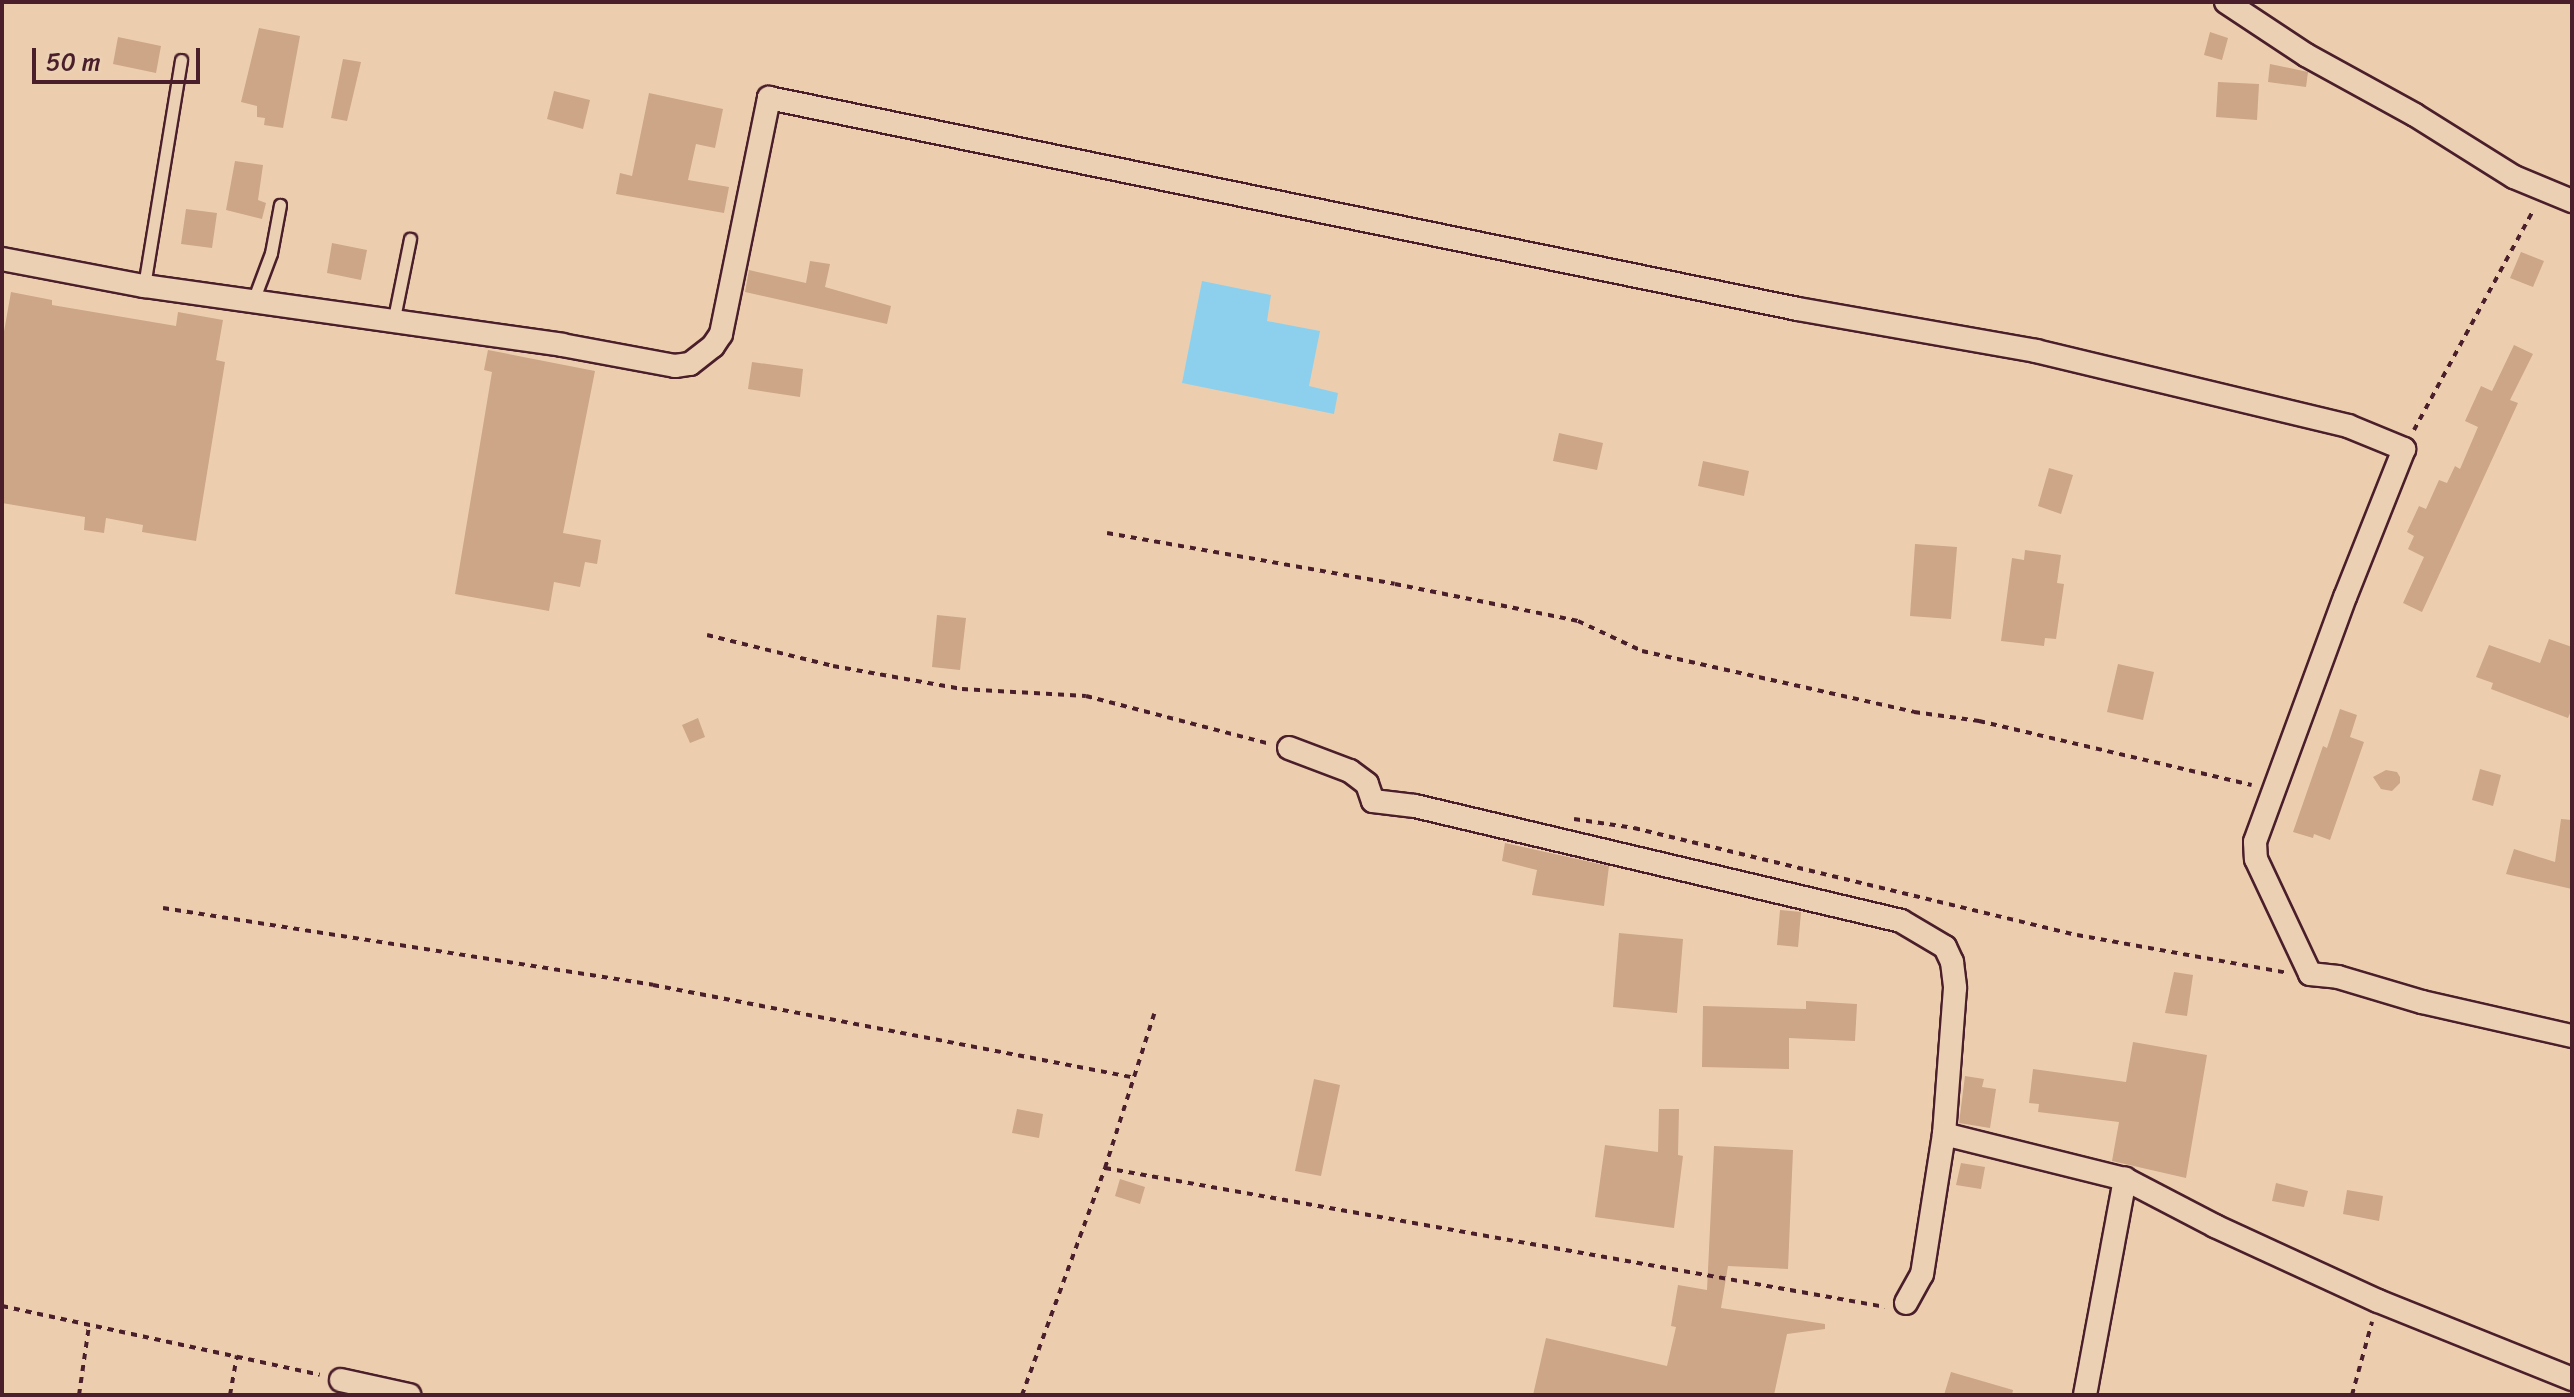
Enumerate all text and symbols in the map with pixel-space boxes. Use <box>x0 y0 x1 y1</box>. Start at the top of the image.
scale bar <box>36 32 204 82</box>
text: 50 m <box>46 41 101 83</box>

